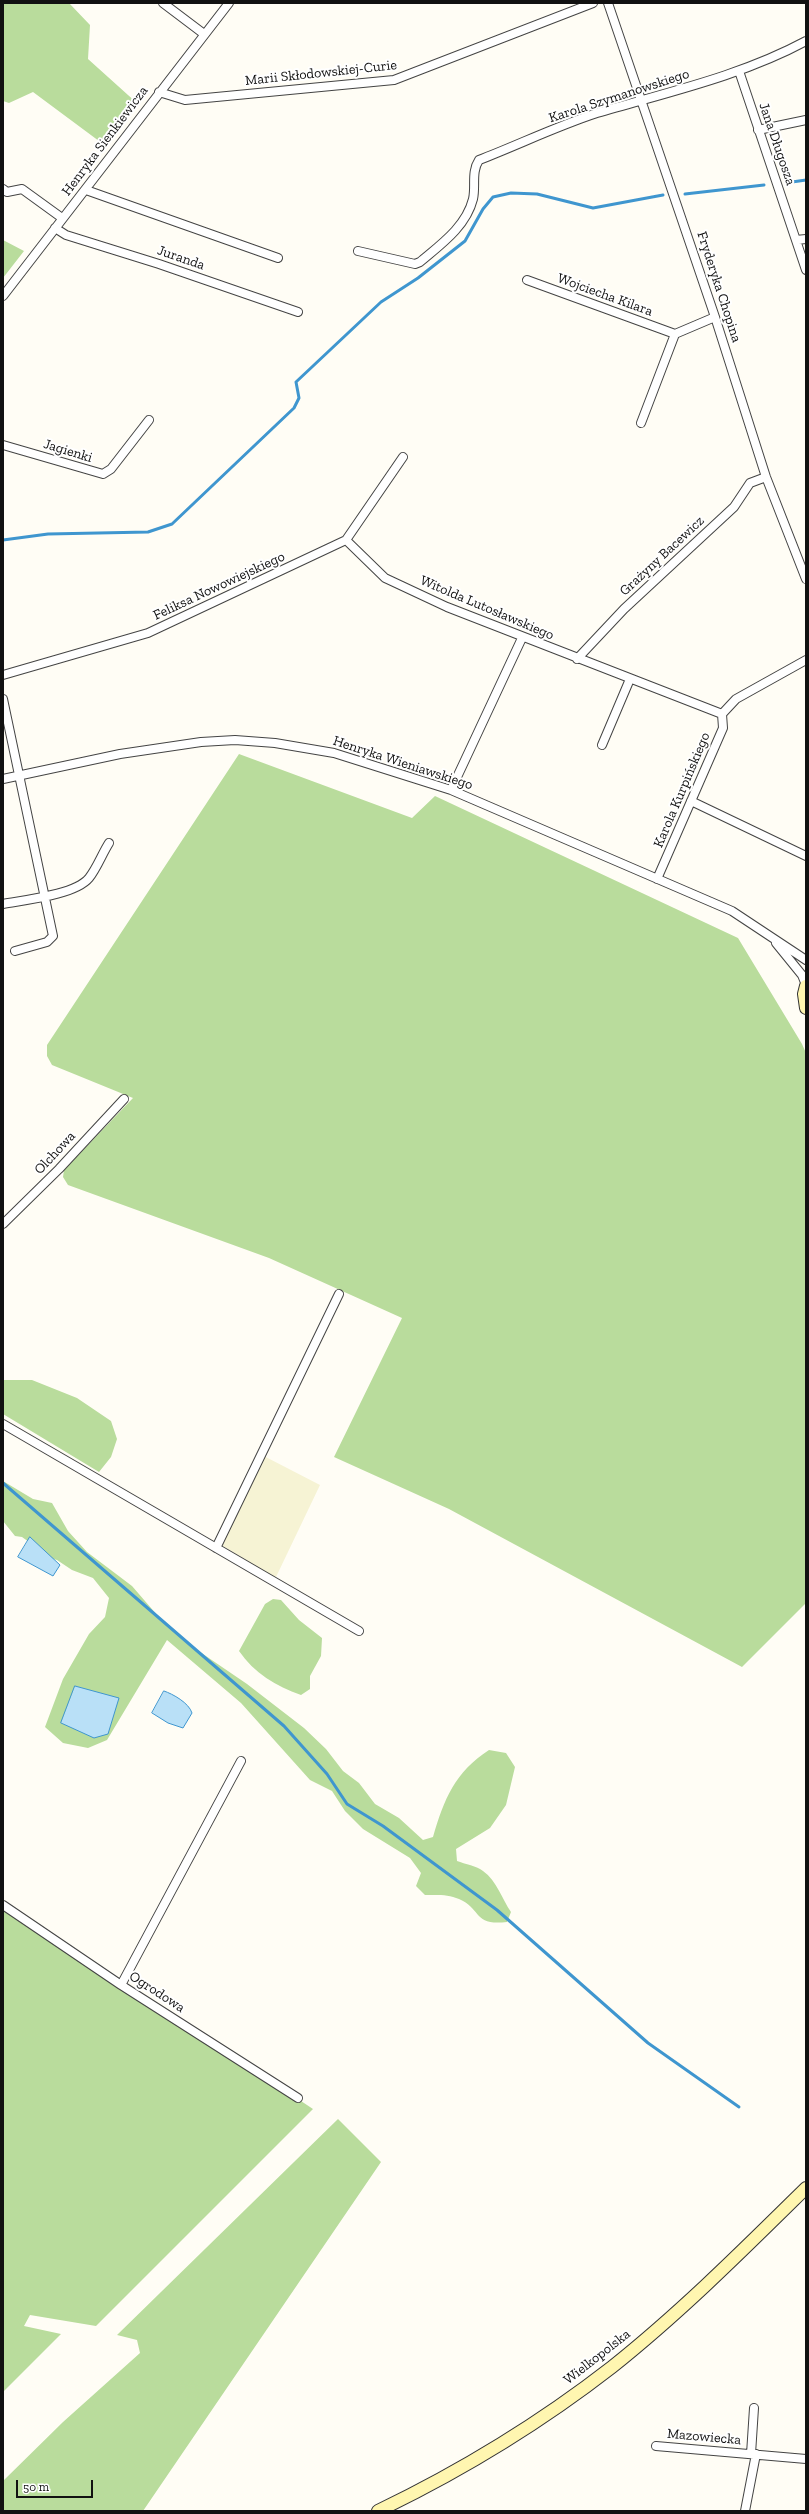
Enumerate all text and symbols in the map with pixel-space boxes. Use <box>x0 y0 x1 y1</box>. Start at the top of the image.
street label: Marii Skłodowskiej-Curie <box>244 57 398 89</box>
street label: Karola Szymanowskiego <box>547 65 691 127</box>
street label: Henryka Sienkiewicza <box>58 83 152 199</box>
street label: Jana Długosza <box>755 100 799 188</box>
street label: Fryderyka Chopina <box>693 230 745 344</box>
street label: Juranda <box>155 242 207 274</box>
street label: Wojciecha Kilara <box>555 270 655 320</box>
street label: Jagienki <box>42 436 94 466</box>
street label: Grażyny Bacewicz <box>616 512 708 600</box>
street label: Feliksa Nowowiejskiego <box>151 548 287 624</box>
street label: Witolda Lutosławskiego <box>417 572 557 644</box>
street label: Karola Kurpińskiego <box>650 730 714 850</box>
street label: Henryka Wieniawskiego <box>331 732 475 794</box>
street label: Olchowa <box>31 1128 79 1178</box>
street label: Ogrodowa <box>126 1968 188 2016</box>
street label: Wielkopolska <box>560 2326 634 2388</box>
street label: Mazowiecka <box>666 2425 742 2449</box>
scale bar <box>18 2472 95 2498</box>
text: 50 m <box>23 2480 49 2494</box>

